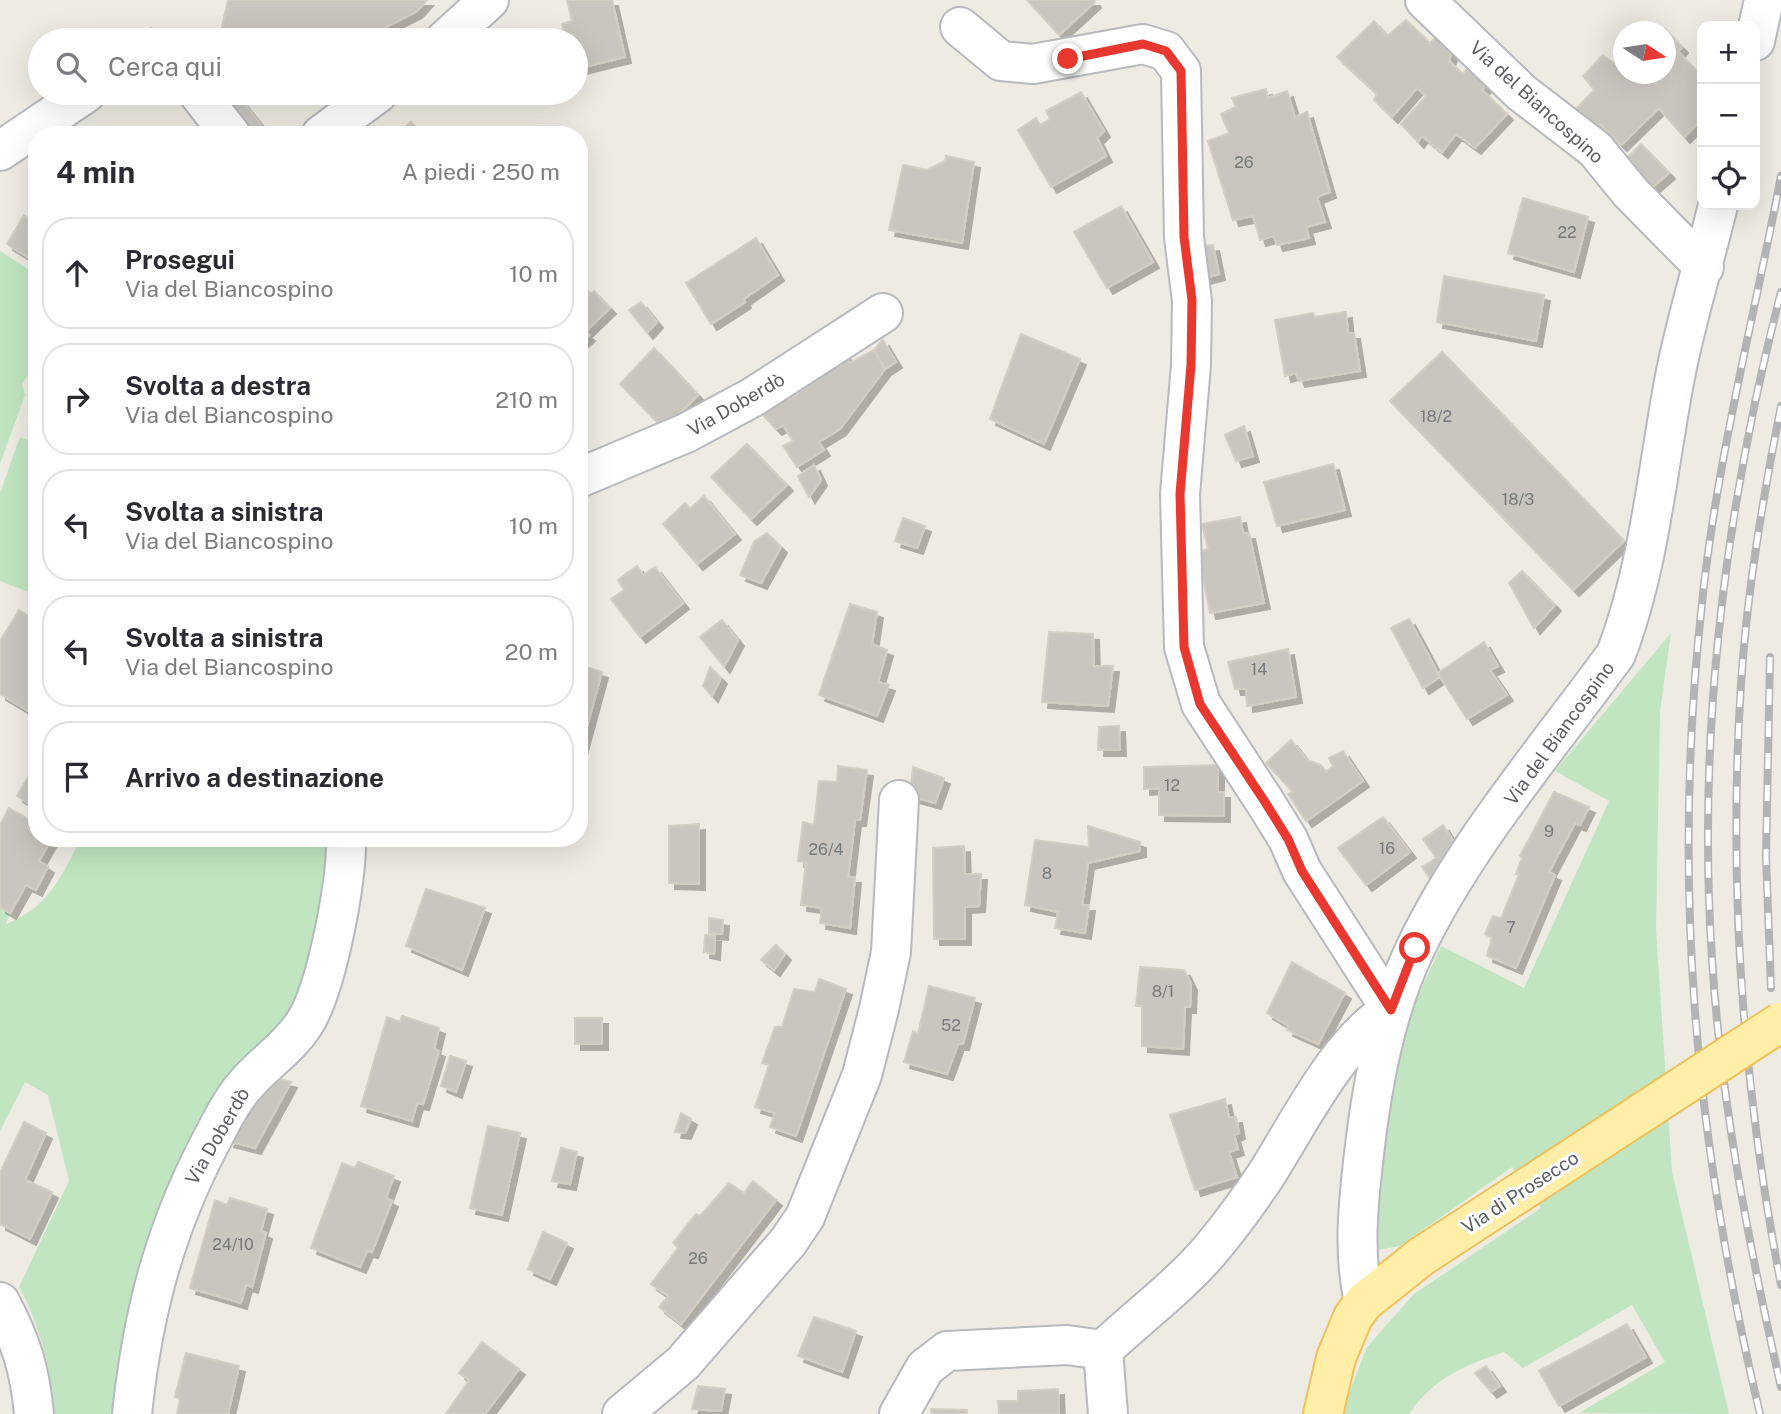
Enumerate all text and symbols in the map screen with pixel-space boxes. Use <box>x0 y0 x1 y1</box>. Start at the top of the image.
north arrow <box>1613 21 1676 84</box>
map controls <box>1697 21 1760 210</box>
button: + <box>1697 21 1760 84</box>
search box <box>28 28 588 105</box>
street label: Via del Biancospino <box>1466 36 1608 168</box>
route end <box>1052 43 1083 74</box>
icon: search <box>52 48 90 86</box>
text: Cerca qui <box>108 51 222 82</box>
button: − <box>1697 84 1760 147</box>
button: locate <box>1697 147 1760 210</box>
house number: 26 <box>1234 153 1254 172</box>
text: 4 min <box>56 154 135 190</box>
text: A piedi · 250 m <box>402 158 560 185</box>
house number: 22 <box>1557 223 1577 242</box>
text: Prosegui <box>125 244 235 275</box>
icon: ahead <box>58 254 96 292</box>
text: 10 m <box>509 260 558 287</box>
text: Via del Biancospino <box>125 275 333 302</box>
street label: Via Doberdò <box>684 367 788 441</box>
text: Svolta a destra <box>125 370 311 401</box>
icon: right <box>58 380 96 418</box>
text: 210 m <box>495 386 558 413</box>
text: Via del Biancospino <box>125 401 333 428</box>
house number: 18/2 <box>1420 407 1452 426</box>
house number: 18/3 <box>1502 490 1534 509</box>
text: Svolta a sinistra <box>125 496 323 527</box>
icon: left <box>58 506 96 544</box>
text: 10 m <box>509 512 558 539</box>
text: Via del Biancospino <box>125 527 333 554</box>
text: Svolta a sinistra <box>125 622 323 653</box>
icon: left <box>58 632 96 670</box>
text: 20 m <box>505 638 558 665</box>
text: Via del Biancospino <box>125 653 333 680</box>
street label: Via del Biancospino <box>1500 657 1618 809</box>
house number: 14 <box>1251 660 1267 679</box>
icon: arrive <box>58 758 96 796</box>
text: Arrivo a destinazione <box>125 762 384 793</box>
house number: 12 <box>1164 776 1180 795</box>
house number: 9 <box>1544 822 1554 841</box>
house number: 16 <box>1379 839 1395 858</box>
house number: 26/4 <box>808 840 844 859</box>
house number: 8 <box>1042 864 1052 883</box>
house number: 7 <box>1506 918 1516 937</box>
route start <box>1399 932 1430 963</box>
house number: 8/1 <box>1152 982 1174 1001</box>
house number: 52 <box>941 1016 961 1035</box>
street label: Via Doberdò <box>180 1084 254 1188</box>
street label: Via di Prosecco <box>1457 1146 1583 1238</box>
house number: 24/10 <box>212 1235 254 1254</box>
house number: 26 <box>688 1249 708 1268</box>

